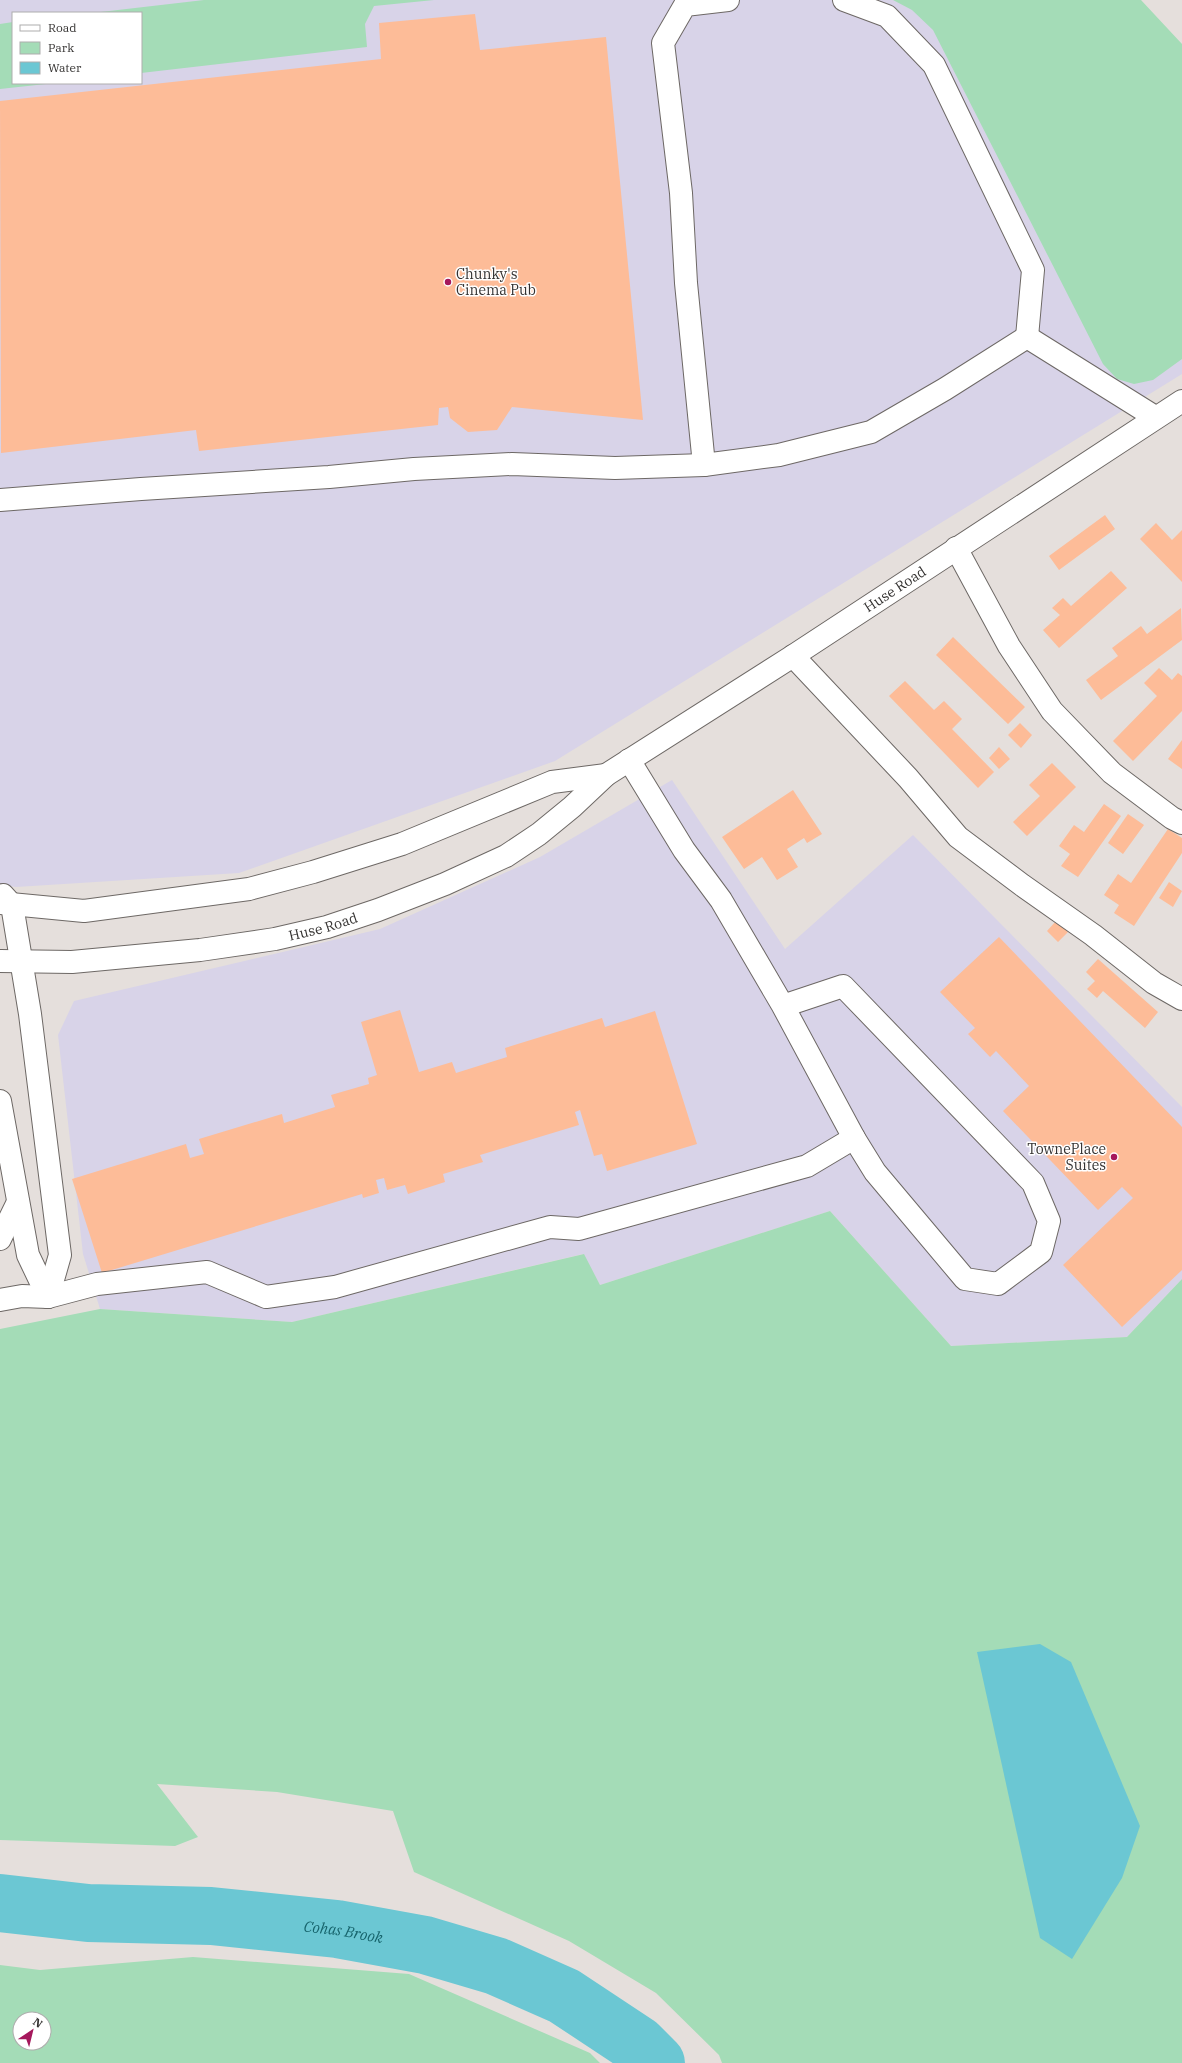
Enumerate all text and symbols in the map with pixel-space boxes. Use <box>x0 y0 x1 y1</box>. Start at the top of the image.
legend <box>12 12 142 84</box>
text: Road <box>48 20 77 35</box>
text: Park <box>48 40 74 55</box>
text: Water <box>48 60 82 75</box>
place label: Chunky's Cinema Pub <box>456 265 536 299</box>
marker: Chunky's Cinema Pub <box>443 277 453 287</box>
street label: Huse Road <box>860 562 930 616</box>
street label: Huse Road <box>287 908 360 945</box>
place label: TownePlace Suites <box>1027 1140 1106 1174</box>
marker: TownePlace Suites <box>1109 1152 1119 1162</box>
water label: Cohas Brook <box>303 1916 385 1947</box>
north arrow <box>12 2011 52 2051</box>
text: N <box>30 2015 46 2031</box>

